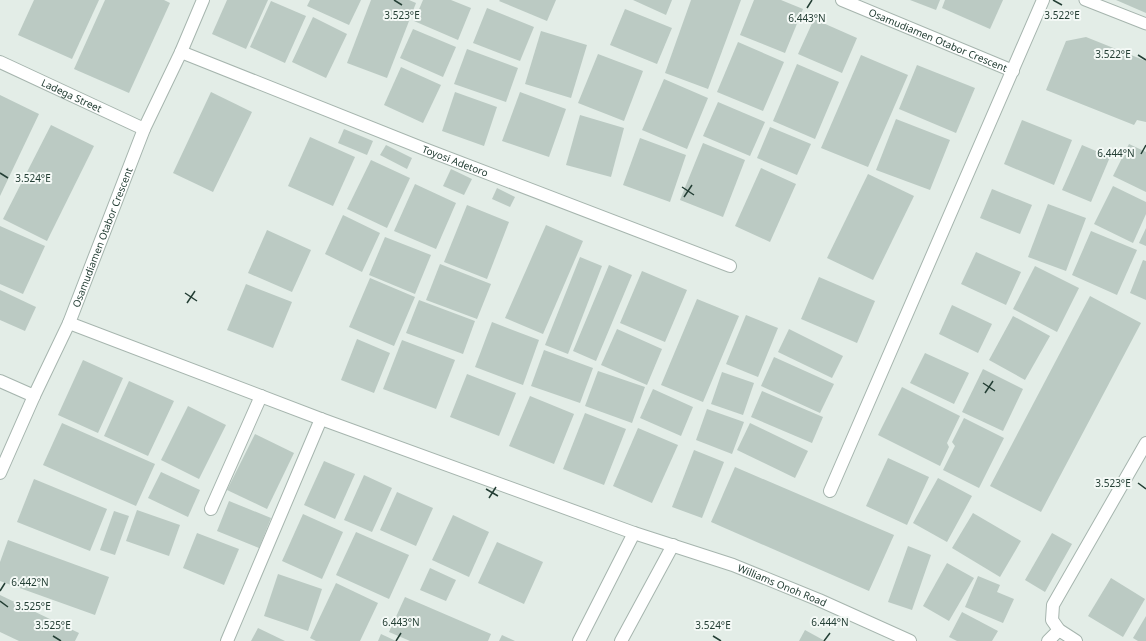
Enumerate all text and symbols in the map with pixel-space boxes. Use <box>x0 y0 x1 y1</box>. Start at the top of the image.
street label: Osamudiamen Otabor Crescent <box>867 5 1010 75</box>
text: 3.523°E <box>384 8 420 22</box>
text: 3.522°E <box>1044 8 1080 22</box>
text: 6.443°N <box>788 11 826 25</box>
text: 3.522°E <box>1095 47 1131 61</box>
street label: Ladega Street <box>39 75 104 116</box>
street label: Toyosi Adetoro <box>420 142 490 180</box>
text: 6.444°N <box>1097 146 1135 160</box>
street label: Osamudiamen Otabor Crescent <box>69 165 136 309</box>
text: 3.524°E <box>15 171 51 185</box>
text: 3.523°E <box>1095 476 1131 490</box>
street label: Williams Onoh Road <box>736 561 829 610</box>
text: 6.442°N <box>11 575 49 589</box>
text: 3.525°E <box>15 599 51 613</box>
text: 6.443°N <box>382 615 420 629</box>
text: 6.444°N <box>811 615 849 629</box>
text: 3.525°E <box>35 618 71 632</box>
text: 3.524°E <box>695 618 731 632</box>

